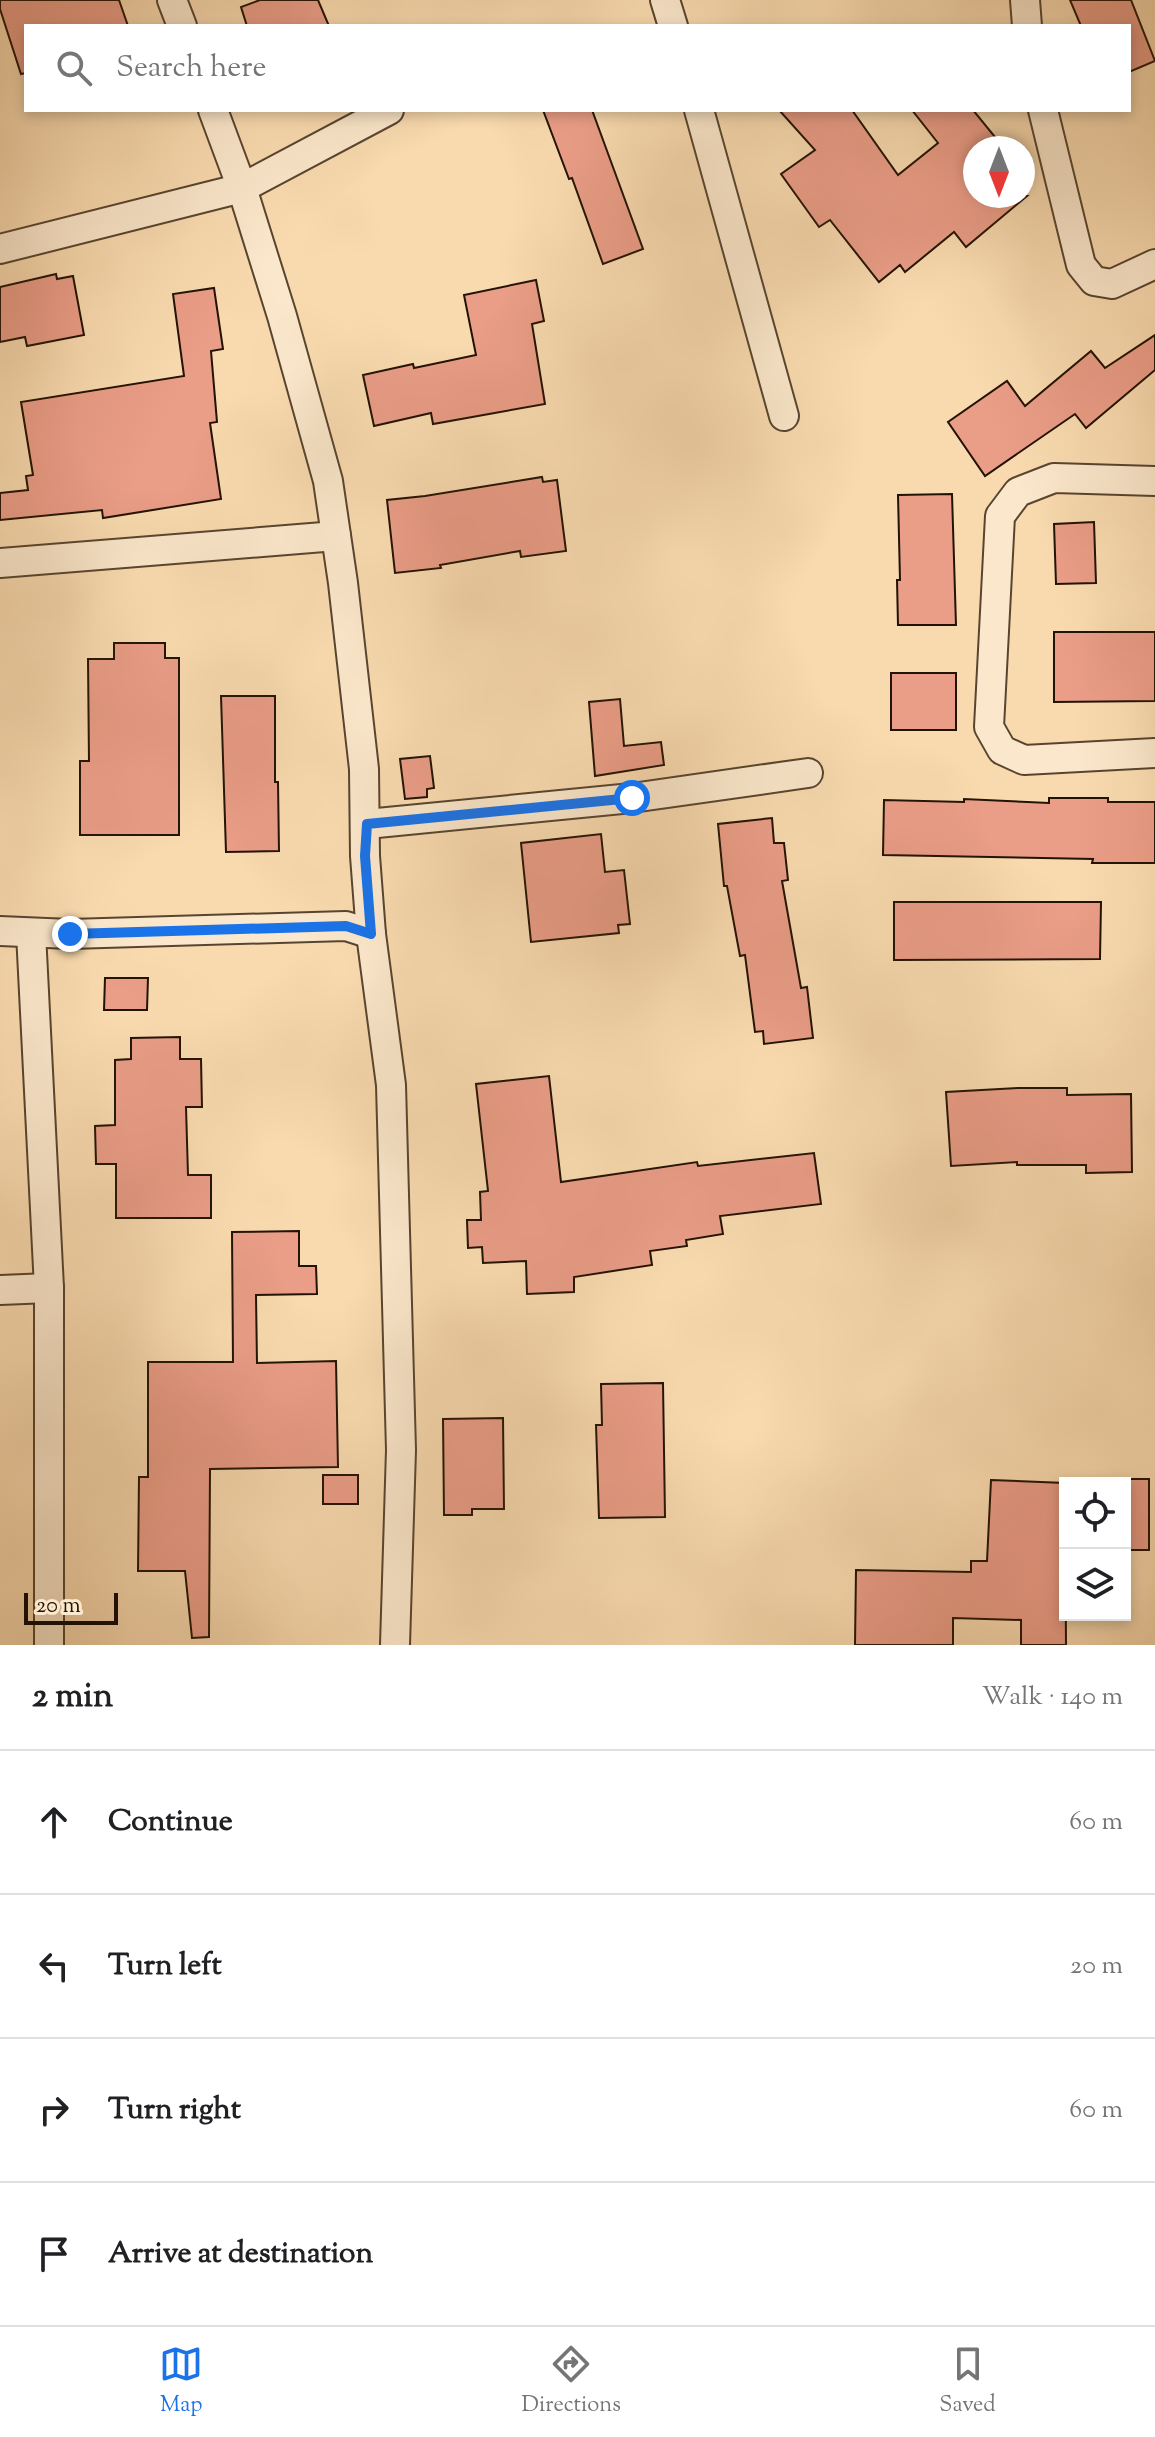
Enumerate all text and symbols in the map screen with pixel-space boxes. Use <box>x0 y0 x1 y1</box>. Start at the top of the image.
search box <box>24 24 1131 112</box>
icon: search <box>52 46 96 90</box>
text: Search here <box>116 47 266 90</box>
north arrow <box>963 136 1035 208</box>
route start <box>614 780 650 816</box>
route end <box>52 916 88 952</box>
map controls <box>1059 1477 1131 1621</box>
button: locate <box>1059 1477 1131 1549</box>
button: layers <box>1059 1549 1131 1621</box>
scale bar <box>24 1589 118 1625</box>
text: 20 m <box>36 1591 81 1623</box>
text: 2 min <box>32 1673 113 1722</box>
text: Walk · 140 m <box>982 1679 1123 1716</box>
icon: ahead <box>32 1800 76 1844</box>
text: Continue <box>108 1801 233 1844</box>
text: 60 m <box>1069 1804 1123 1841</box>
icon: left <box>32 1944 76 1988</box>
text: Turn left <box>108 1945 222 1988</box>
text: 20 m <box>1070 1948 1123 1985</box>
icon: right <box>32 2088 76 2132</box>
text: Turn right <box>108 2089 241 2132</box>
text: 60 m <box>1069 2092 1123 2129</box>
icon: arrive <box>32 2232 76 2276</box>
text: Arrive at destination <box>108 2233 373 2276</box>
tab: Map <box>159 2342 203 2422</box>
tab: Directions <box>522 2342 621 2422</box>
tab: Saved <box>939 2342 996 2422</box>

